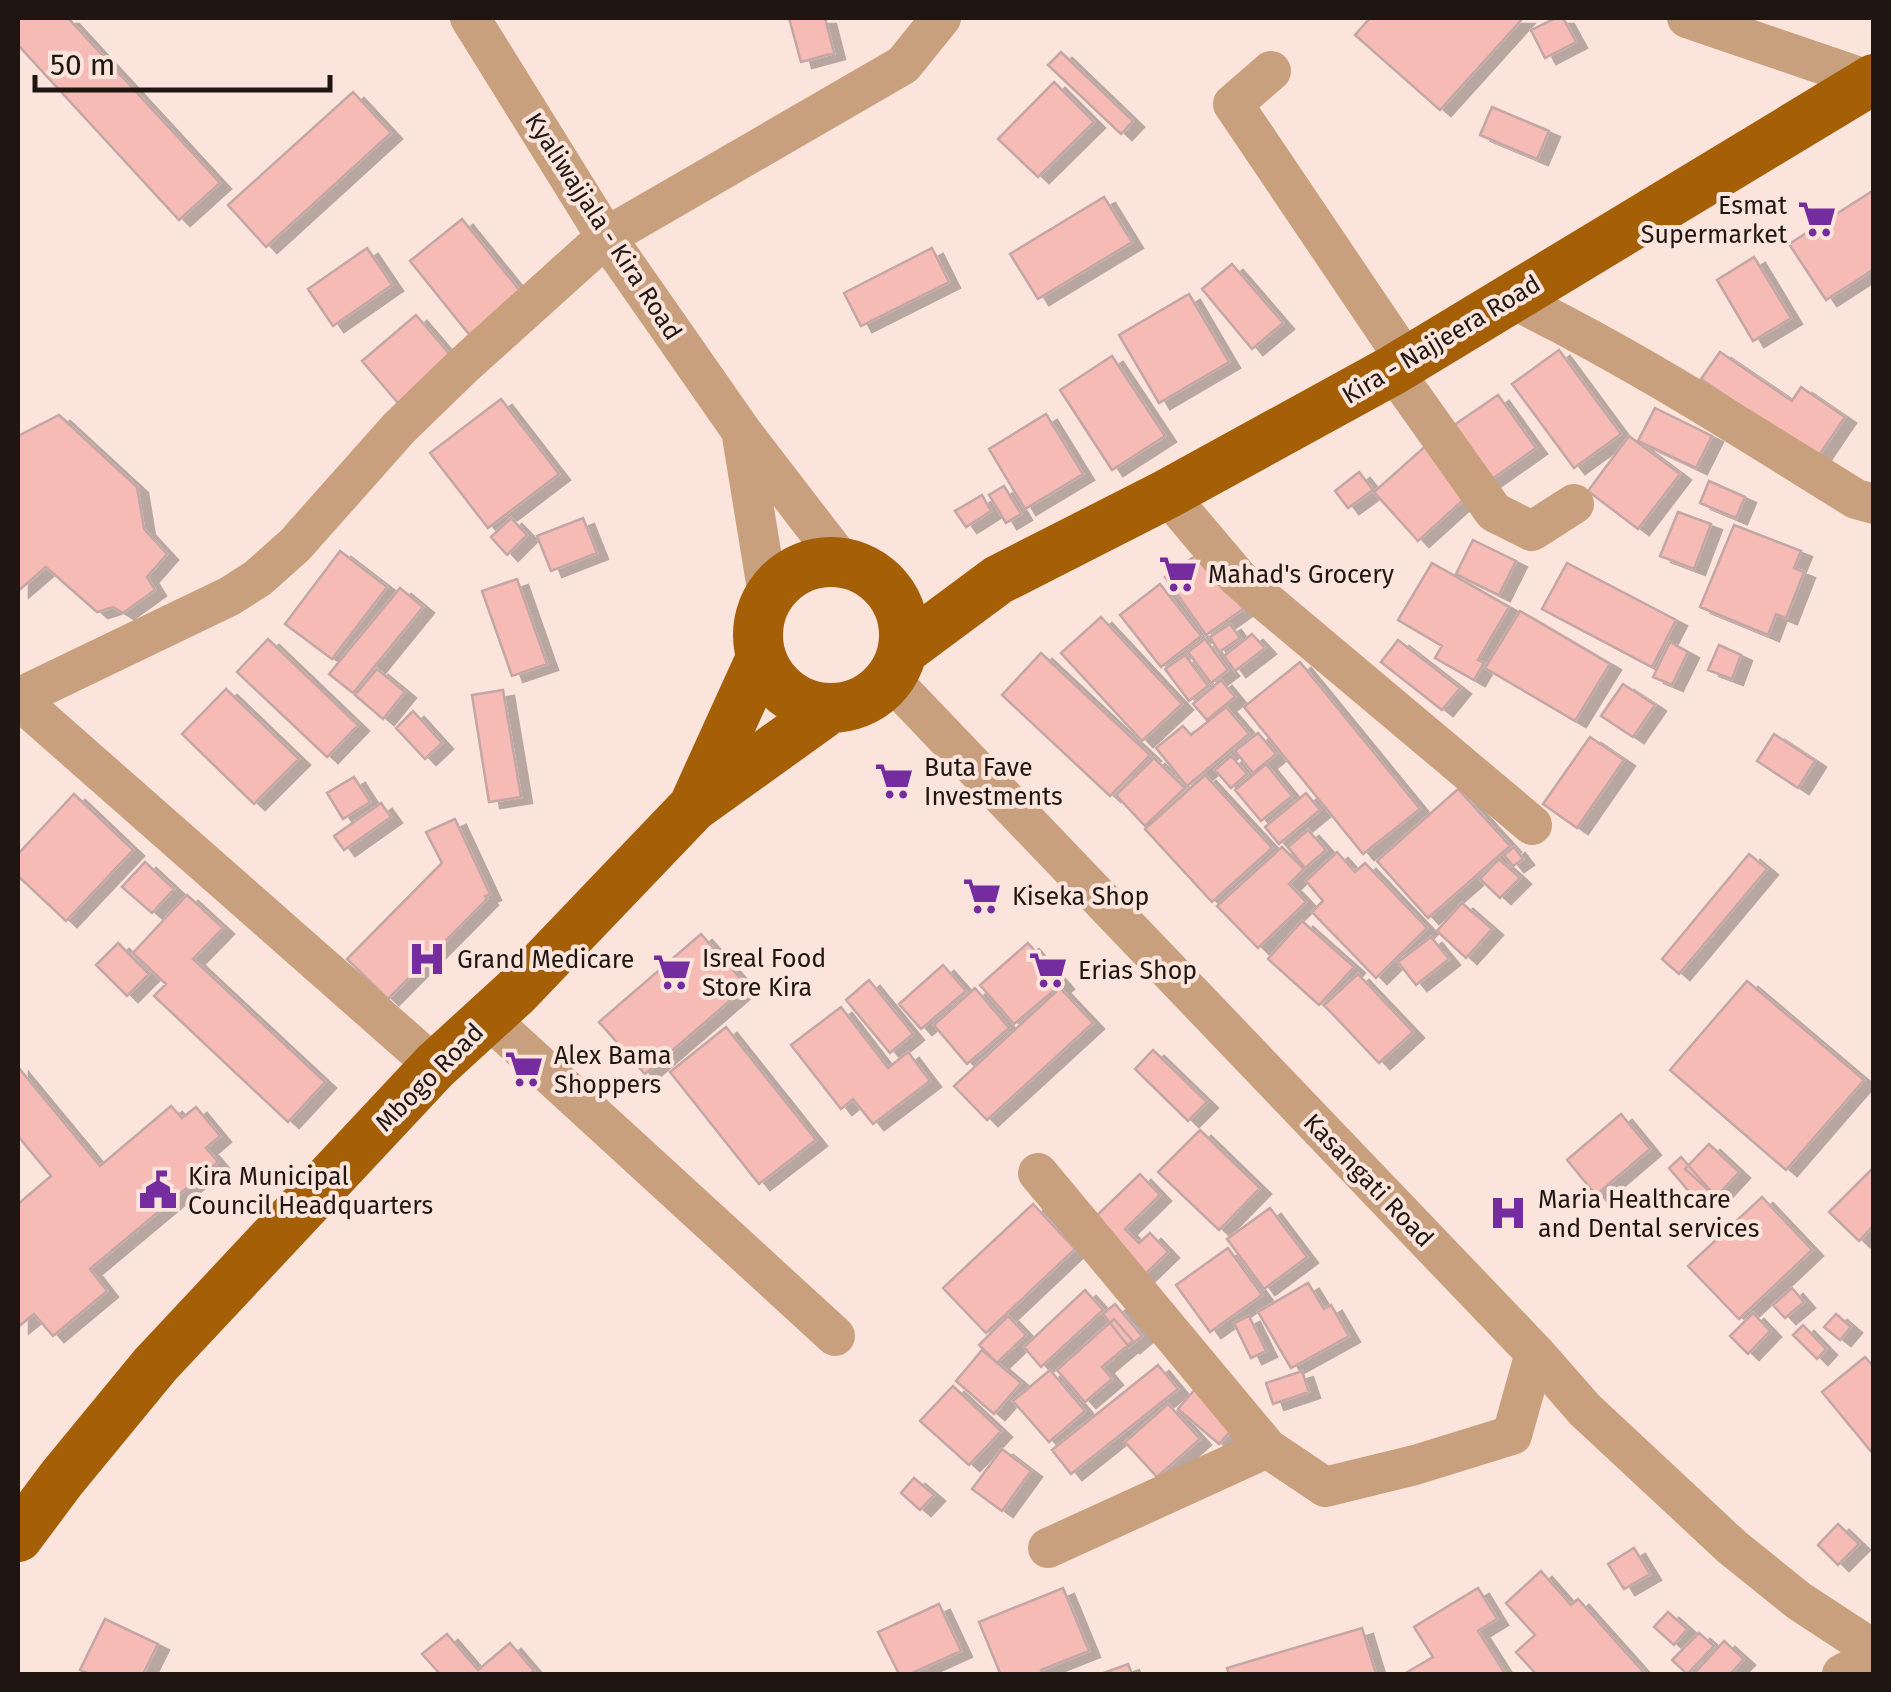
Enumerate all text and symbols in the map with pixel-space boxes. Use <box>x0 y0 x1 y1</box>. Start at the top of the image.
scale bar <box>35 30 330 92</box>
text: 50 m <box>50 47 115 83</box>
street label: Kyaliwajjala - Kira Road <box>518 107 688 346</box>
place label: Esmat Supermarket <box>1641 191 1788 250</box>
supermarket icon: Esmat Supermarket <box>1796 198 1838 240</box>
street label: Kira - Najjeera Road <box>1337 269 1546 411</box>
supermarket icon: Mahad's Grocery <box>1157 553 1199 595</box>
place label: Mahad's Grocery <box>1208 560 1395 590</box>
place label: Buta Fave Investments <box>924 753 1063 812</box>
supermarket icon: Buta Fave Investments <box>873 760 915 802</box>
supermarket icon: Kiseka Shop <box>961 875 1003 917</box>
place label: Kiseka Shop <box>1012 882 1149 912</box>
hospital icon: Grand Medicare <box>406 938 448 980</box>
place label: Isreal Food Store Kira <box>702 944 826 1003</box>
place label: Grand Medicare <box>457 945 634 975</box>
supermarket icon: Erias Shop <box>1027 949 1069 991</box>
supermarket icon: Isreal Food Store Kira <box>651 951 693 993</box>
place label: Erias Shop <box>1078 956 1197 986</box>
street label: Mbogo Road <box>369 1017 490 1138</box>
place label: Alex Bama Shoppers <box>554 1041 672 1100</box>
supermarket icon: Alex Bama Shoppers <box>503 1048 545 1090</box>
street label: Kasangati Road <box>1297 1108 1440 1254</box>
place label: Kira Municipal Council Headquarters <box>188 1162 433 1221</box>
public building icon: Kira Municipal Council Headquarters <box>137 1169 179 1211</box>
place label: Maria Healthcare and Dental services <box>1538 1185 1759 1244</box>
hospital icon: Maria Healthcare and Dental services <box>1487 1192 1529 1234</box>

